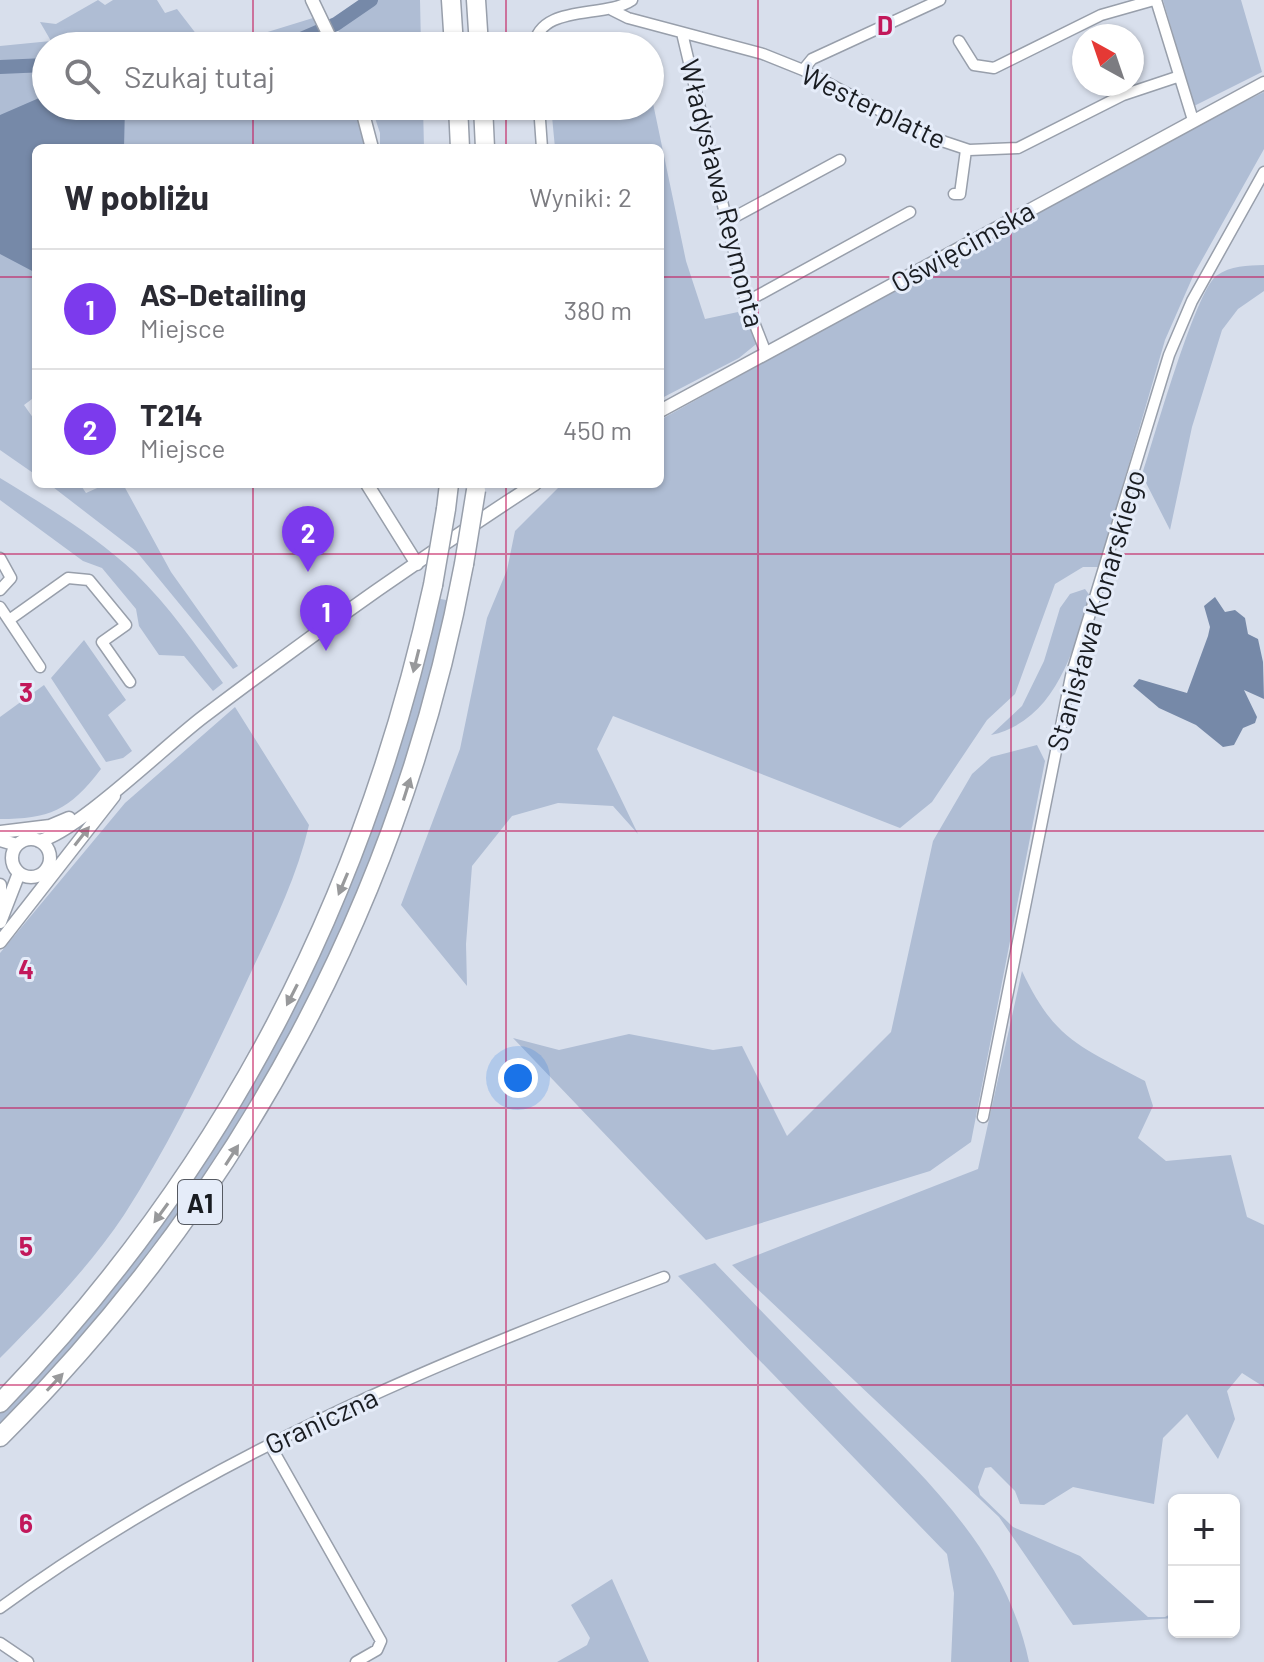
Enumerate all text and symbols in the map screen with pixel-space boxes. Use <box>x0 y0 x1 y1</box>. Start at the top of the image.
text: D <box>877 9 893 40</box>
north arrow <box>1072 24 1144 96</box>
search box <box>32 32 664 120</box>
icon: search <box>60 54 104 98</box>
street label: Władysława Reymonta <box>673 55 773 331</box>
street label: Westerplatte <box>796 56 952 156</box>
text: Szukaj tutaj <box>124 58 275 94</box>
text: W pobliżu <box>64 176 209 217</box>
text: Wyniki: 2 <box>529 181 632 212</box>
street label: Oświęcimska <box>884 193 1040 299</box>
text: AS-Detailing <box>140 276 306 312</box>
text: 1 <box>85 294 95 325</box>
text: 380 m <box>564 294 632 325</box>
text: Miejsce <box>140 312 225 343</box>
text: T214 <box>140 396 203 432</box>
text: 2 <box>83 414 97 445</box>
text: 450 m <box>563 414 632 445</box>
text: Miejsce <box>140 432 225 463</box>
street label: Stanisława Konarskiego <box>1039 465 1151 755</box>
pin: 2 <box>282 506 334 572</box>
pin: 1 <box>300 585 352 651</box>
one-way arrow <box>409 648 421 673</box>
text: 3 <box>19 676 33 707</box>
one-way arrow <box>401 776 414 800</box>
one-way arrow <box>74 826 90 846</box>
one-way arrow <box>336 872 349 896</box>
text: 4 <box>18 953 34 984</box>
one-way arrow <box>286 984 299 1007</box>
your location <box>498 1058 538 1098</box>
one-way arrow <box>224 1144 238 1166</box>
road number: A1 <box>178 1180 222 1224</box>
one-way arrow <box>154 1203 169 1224</box>
text: 5 <box>19 1230 33 1261</box>
one-way arrow <box>45 1372 63 1391</box>
street label: Graniczna <box>259 1379 383 1461</box>
map controls <box>1168 1494 1240 1638</box>
button: + <box>1168 1494 1240 1566</box>
text: 6 <box>19 1507 33 1538</box>
button: − <box>1168 1566 1240 1638</box>

